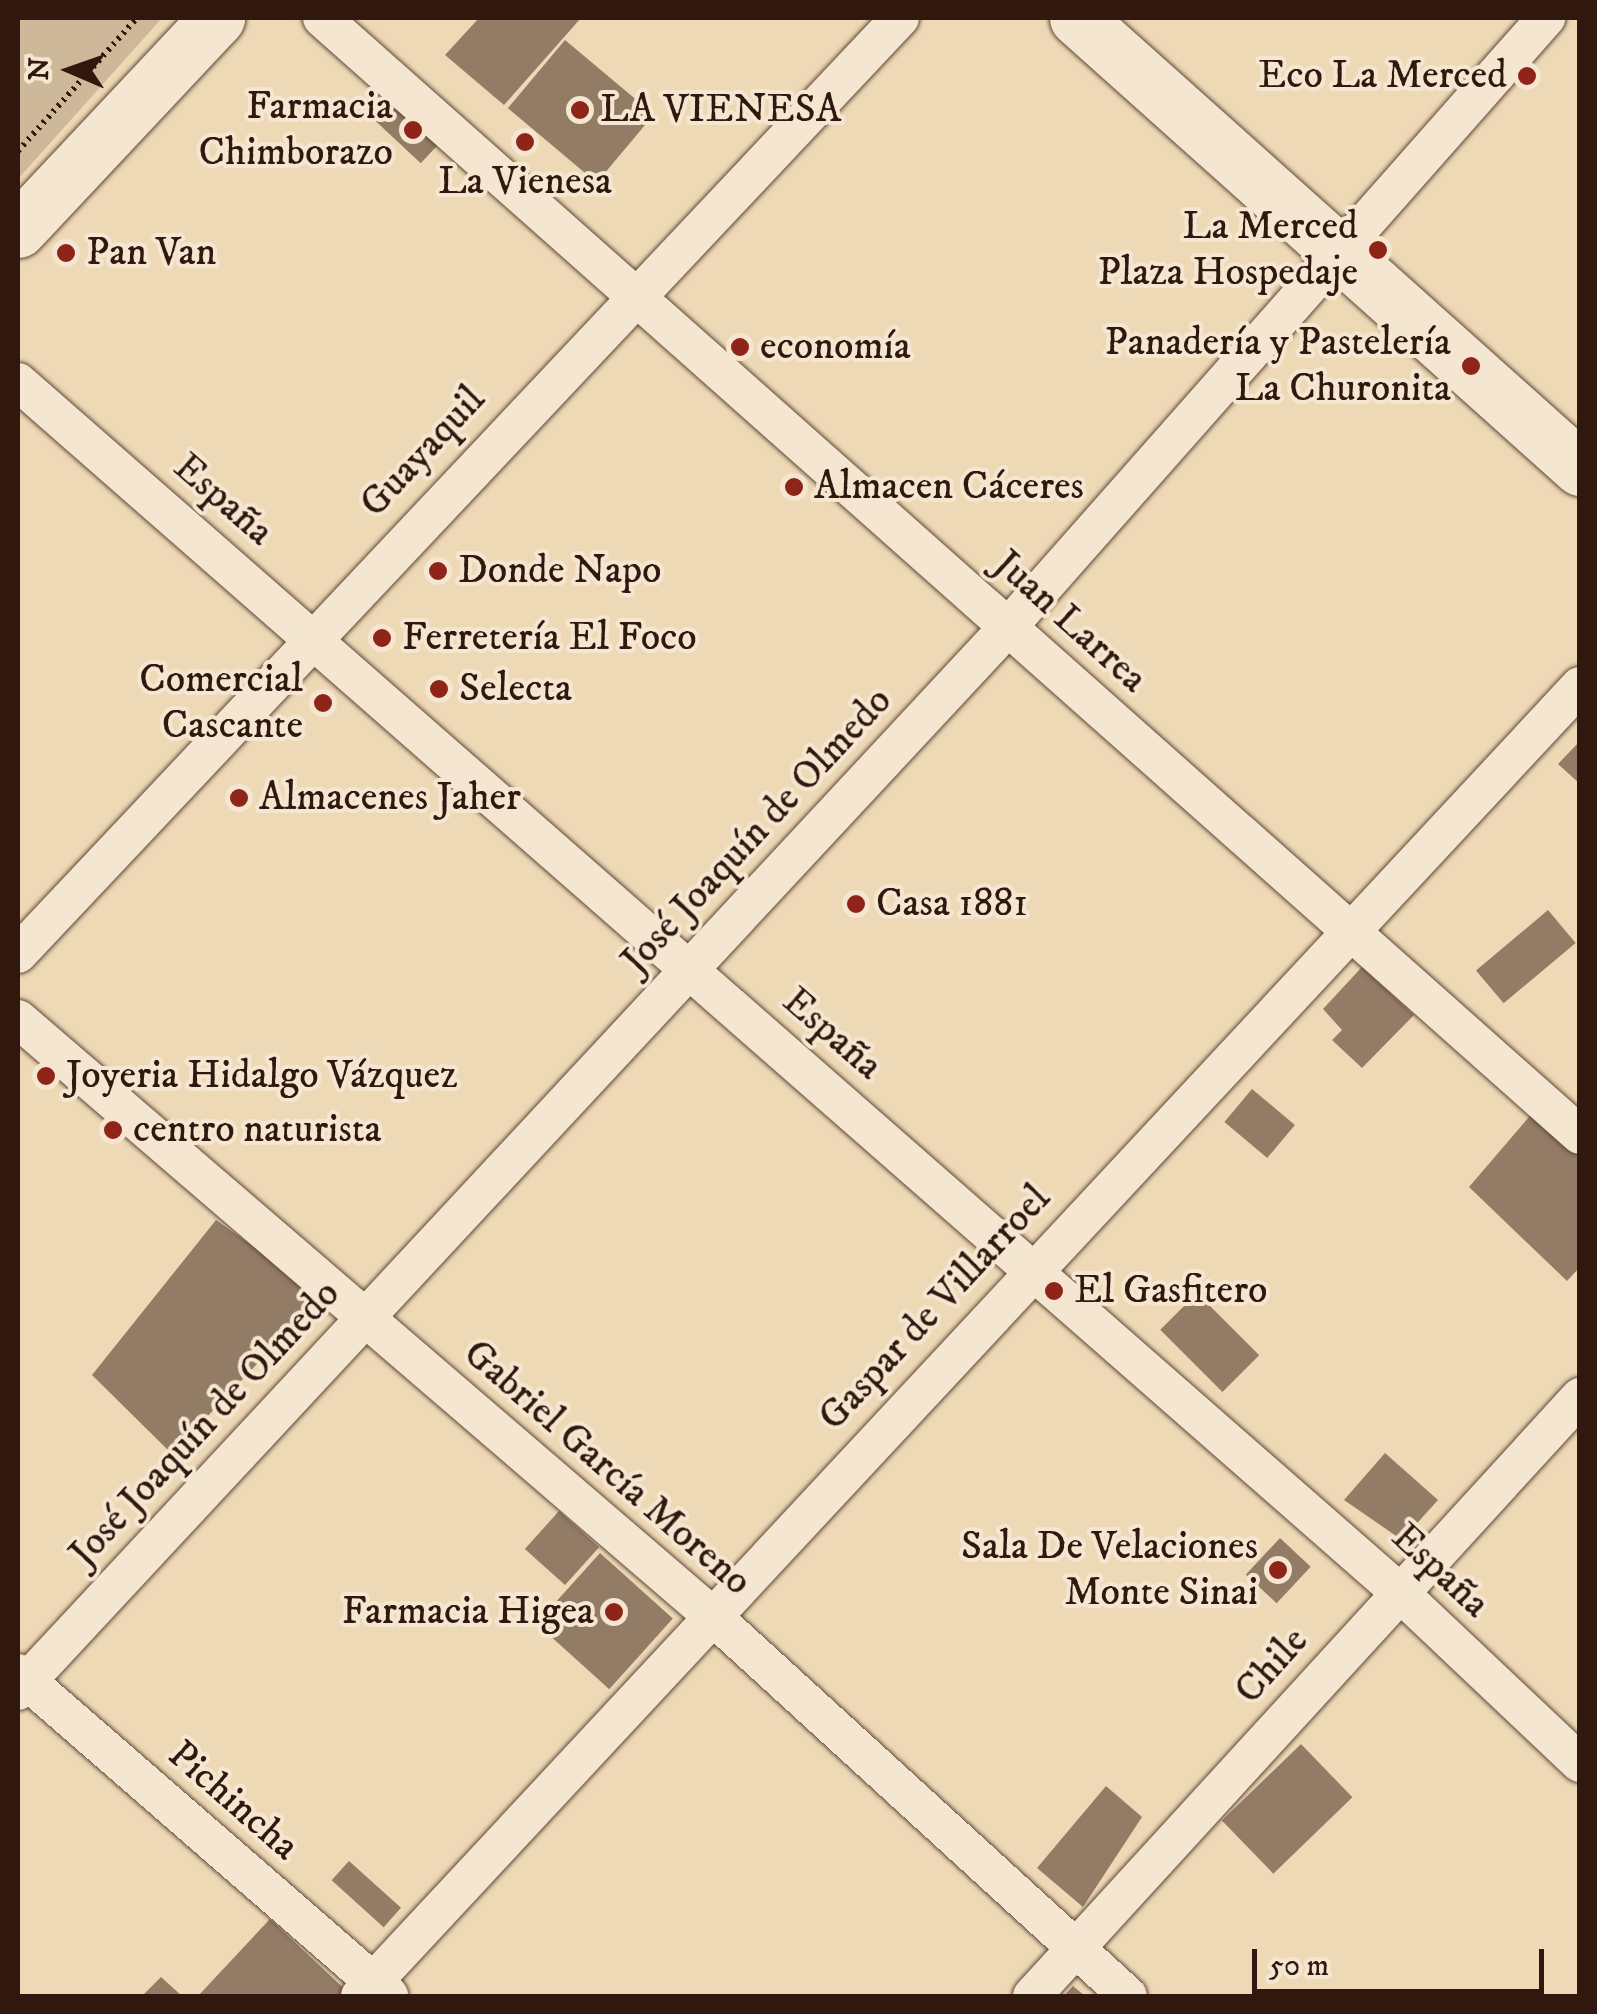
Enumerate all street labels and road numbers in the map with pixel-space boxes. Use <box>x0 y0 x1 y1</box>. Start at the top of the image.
street label: Guayaquil <box>350 377 496 527</box>
street label: España <box>163 444 283 556</box>
street label: Juan Larrea <box>983 541 1157 703</box>
street label: José Joaquín de Olmedo <box>612 678 902 984</box>
street label: España <box>772 978 892 1090</box>
street label: Gaspar de Villarroel <box>809 1175 1061 1441</box>
street label: José Joaquín de Olmedo <box>60 1271 350 1577</box>
street label: Gabriel García Moreno <box>453 1330 761 1606</box>
street label: España <box>1381 1514 1499 1628</box>
street label: Chile <box>1225 1618 1319 1714</box>
street label: Pichincha <box>158 1731 308 1871</box>

